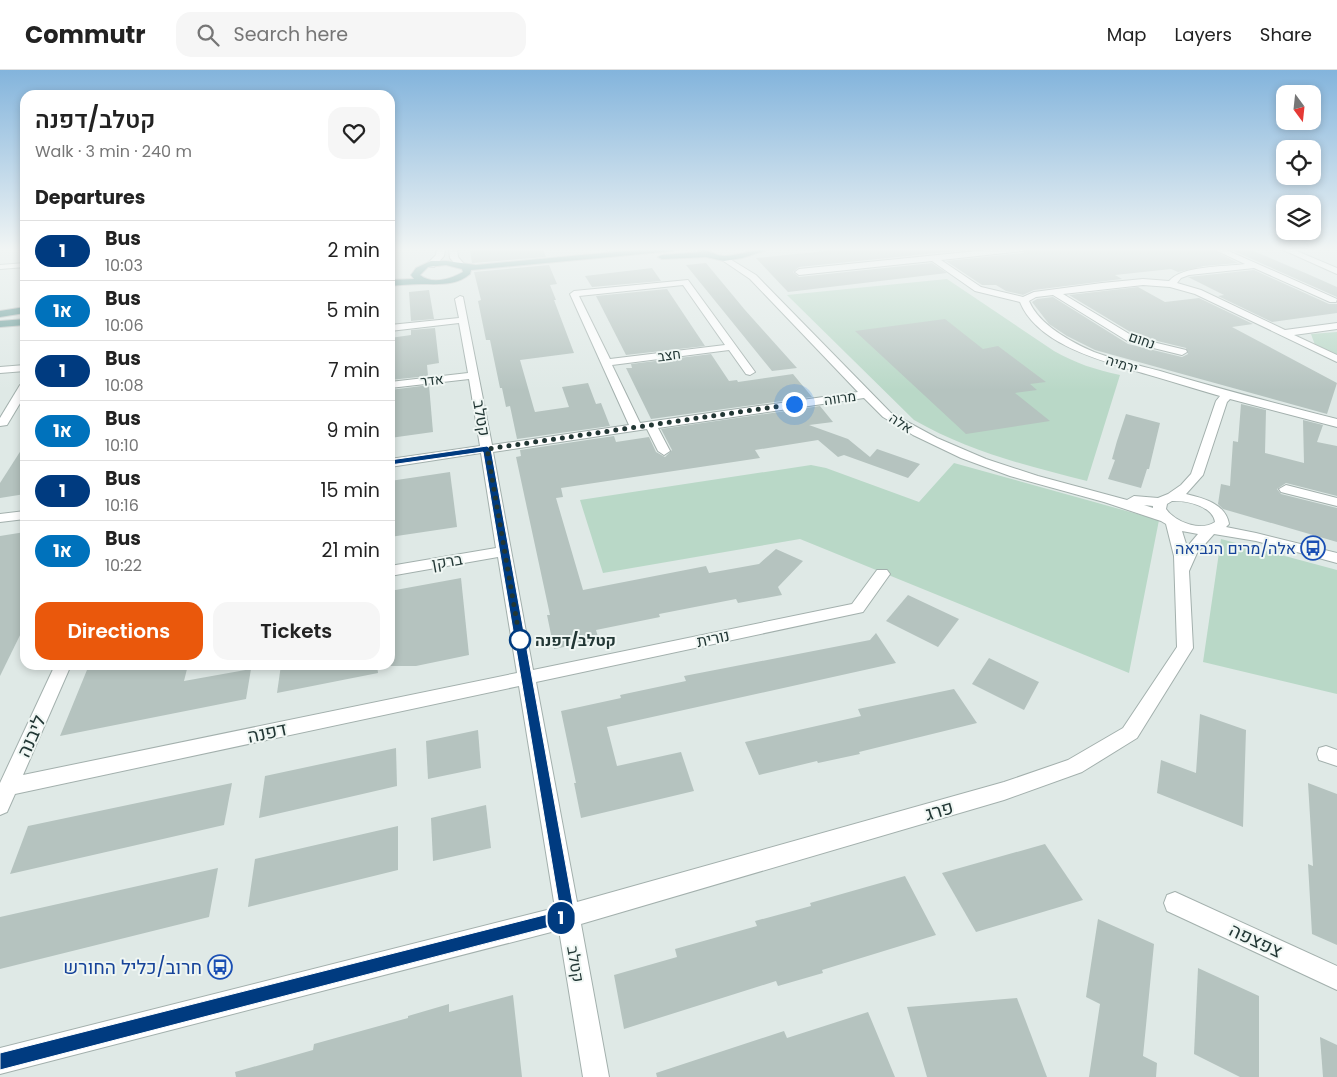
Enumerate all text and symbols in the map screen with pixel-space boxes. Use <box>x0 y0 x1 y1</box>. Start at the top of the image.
search box <box>176 12 526 57</box>
text: Commutr <box>25 18 146 51</box>
icon: search <box>194 21 222 49</box>
text: Search here <box>234 21 348 48</box>
text: Map <box>1107 22 1147 47</box>
text: Layers <box>1175 22 1232 47</box>
text: Share <box>1260 22 1312 47</box>
north arrow <box>1276 85 1321 130</box>
map controls <box>1276 85 1321 240</box>
text: קטלב/דפנה <box>35 103 155 136</box>
button: heart <box>328 107 380 159</box>
text: Walk · 3 min · 240 m <box>35 140 192 163</box>
button: locate <box>1276 140 1321 185</box>
text: Departures <box>35 184 145 211</box>
button: layers <box>1276 195 1321 240</box>
text: Bus <box>105 225 141 252</box>
text: 2 min <box>328 237 380 264</box>
text: 1 <box>59 238 66 263</box>
text: 10:03 <box>105 254 143 277</box>
text: Bus <box>105 285 141 312</box>
text: 5 min <box>327 297 380 324</box>
text: 1א <box>53 298 72 323</box>
text: 10:06 <box>105 314 144 337</box>
street label: נחום <box>1126 326 1158 354</box>
street label: חצב <box>656 344 682 366</box>
text: Bus <box>105 345 141 372</box>
street label: ירמיה <box>1104 350 1140 378</box>
text: 7 min <box>328 357 380 384</box>
text: 1 <box>59 358 66 383</box>
street label: אדר <box>419 369 445 391</box>
text: 10:08 <box>105 374 144 397</box>
street label: מרווה <box>823 386 857 410</box>
your location <box>782 392 807 417</box>
street label: קטלב <box>467 398 496 438</box>
text: Bus <box>105 405 141 432</box>
street label: אלה <box>885 408 917 438</box>
text: 9 min <box>327 417 380 444</box>
text: 1א <box>53 418 72 443</box>
text: 10:10 <box>105 434 139 457</box>
text: Bus <box>105 465 141 492</box>
text: 15 min <box>321 477 380 504</box>
text: 1 <box>59 478 66 503</box>
text: 10:16 <box>105 494 139 517</box>
text: Bus <box>105 525 141 552</box>
bus stop icon: אלה/מרים הנביאה <box>1300 535 1326 561</box>
text: 21 min <box>322 537 380 564</box>
place label: אלה/מרים הנביאה <box>1175 537 1296 560</box>
text: 1א <box>53 538 72 563</box>
street label: ברקן <box>430 547 465 575</box>
text: 10:22 <box>105 554 142 577</box>
button: Directions <box>35 602 203 660</box>
button: Tickets <box>213 602 380 660</box>
street label: נורית <box>694 624 732 653</box>
marker: קטלב/דפנה <box>509 629 531 651</box>
place label: קטלב/דפנה <box>535 629 616 652</box>
street label: ליבנה <box>10 711 53 762</box>
street label: דפנה <box>245 715 290 750</box>
street label: פרג <box>922 794 957 827</box>
line badge: 1 <box>545 902 577 934</box>
text: 1 <box>558 905 564 930</box>
street label: צפצפה <box>1225 916 1287 964</box>
street label: קטלב <box>561 944 590 984</box>
place label: חרוב/כליל החורש <box>63 954 202 981</box>
bus stop icon: חרוב/כליל החורש <box>207 954 233 980</box>

